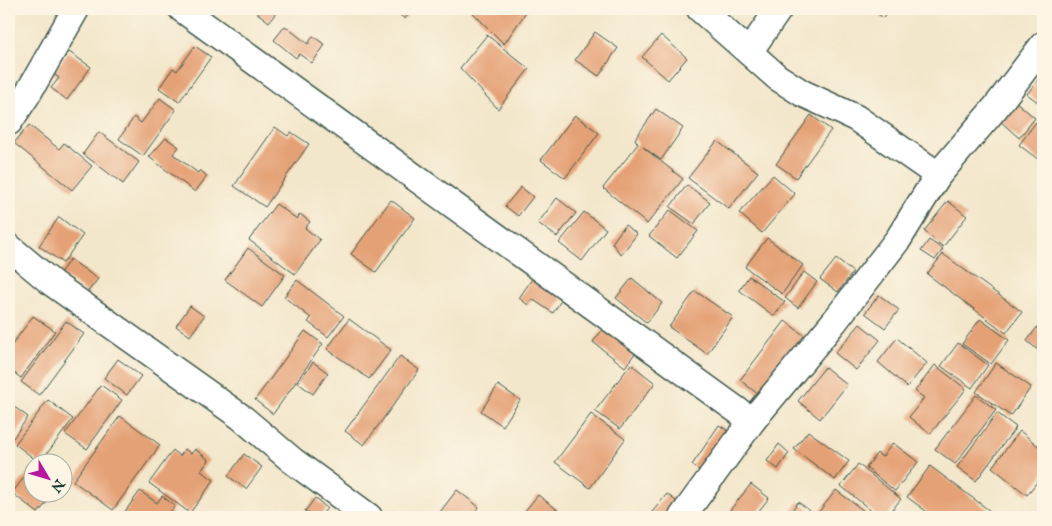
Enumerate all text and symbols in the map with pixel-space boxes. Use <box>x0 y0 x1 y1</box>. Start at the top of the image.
north arrow <box>22 454 72 504</box>
text: N <box>47 474 69 496</box>

